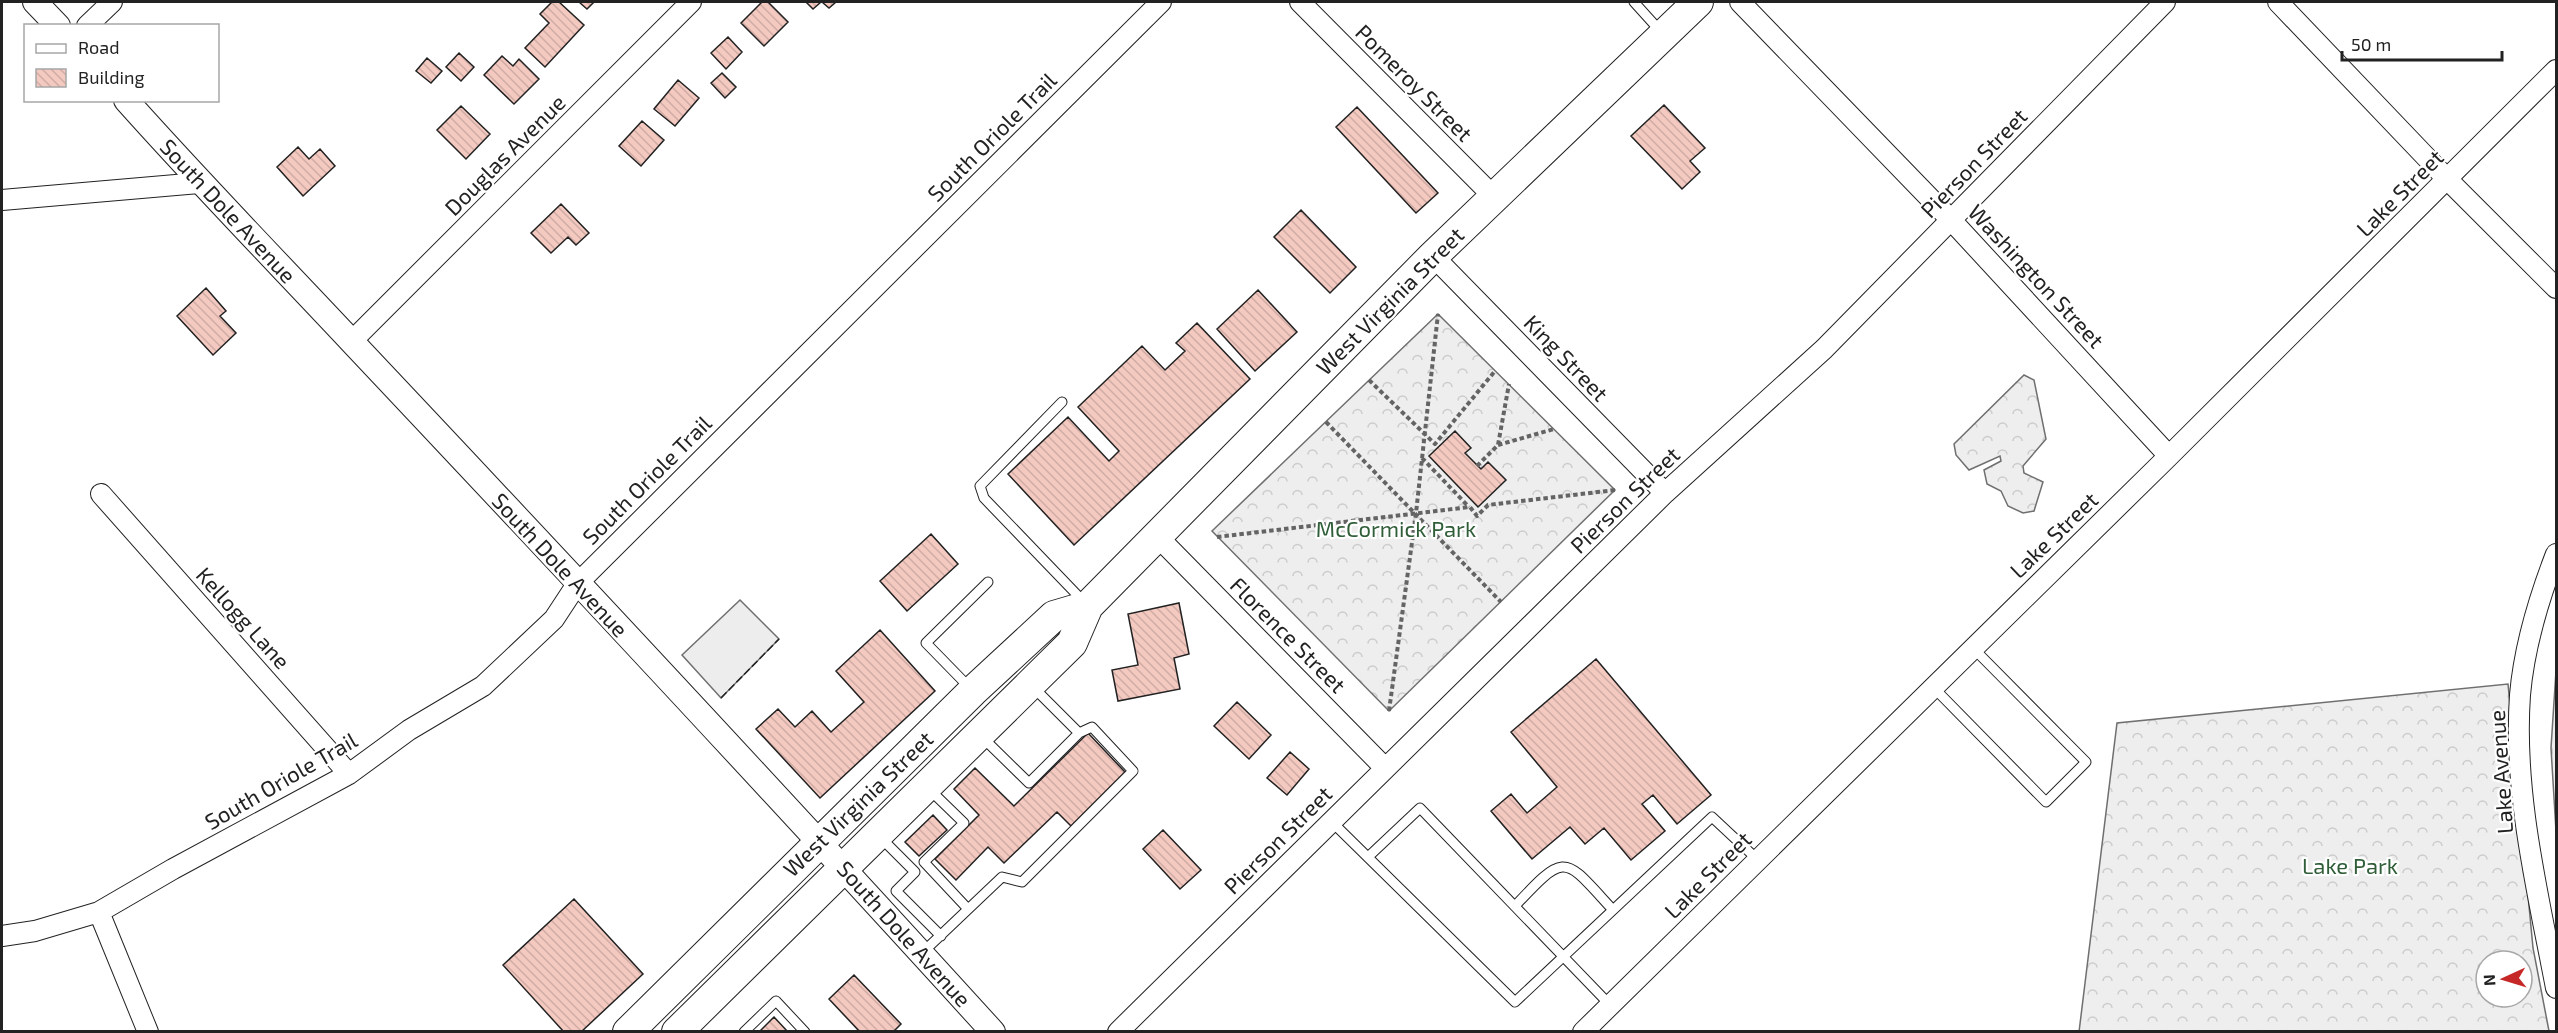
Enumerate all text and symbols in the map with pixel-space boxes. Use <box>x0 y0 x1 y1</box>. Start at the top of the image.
street label: Pomeroy Street <box>1351 18 1479 146</box>
legend <box>24 24 219 102</box>
scale bar <box>2342 24 2502 62</box>
text: 50 m <box>2351 33 2391 55</box>
text: Road <box>78 36 119 58</box>
text: Building <box>78 66 145 88</box>
street label: South Oriole Trail <box>922 66 1061 206</box>
street label: Douglas Avenue <box>439 89 570 220</box>
street label: Pierson Street <box>1915 102 2032 222</box>
street label: South Dole Avenue <box>155 133 302 288</box>
street label: Lake Street <box>2350 143 2448 241</box>
street label: Washington Street <box>1964 198 2110 353</box>
street label: West Virginia Street <box>1310 221 1468 379</box>
street label: King Street <box>1519 309 1614 406</box>
street label: South Oriole Trail <box>577 409 716 549</box>
street label: Pierson Street <box>1564 441 1684 558</box>
street label: Lake Street <box>2004 486 2103 583</box>
street label: South Dole Avenue <box>487 487 634 642</box>
park label: McCormick Park <box>1316 515 1476 541</box>
street label: Kellogg Lane <box>191 561 296 673</box>
street label: Florence Street <box>1226 571 1352 697</box>
street label: Lake Avenue <box>2483 709 2517 835</box>
street label: West Virginia Street <box>777 725 938 881</box>
street label: South Oriole Trail <box>200 726 362 834</box>
street label: Pierson Street <box>1218 780 1337 899</box>
street label: Lake Street <box>1658 825 1756 923</box>
park label: Lake Park <box>2302 852 2398 878</box>
street label: South Dole Avenue <box>833 855 977 1012</box>
north arrow <box>2474 949 2534 1009</box>
text: N <box>2479 974 2498 987</box>

